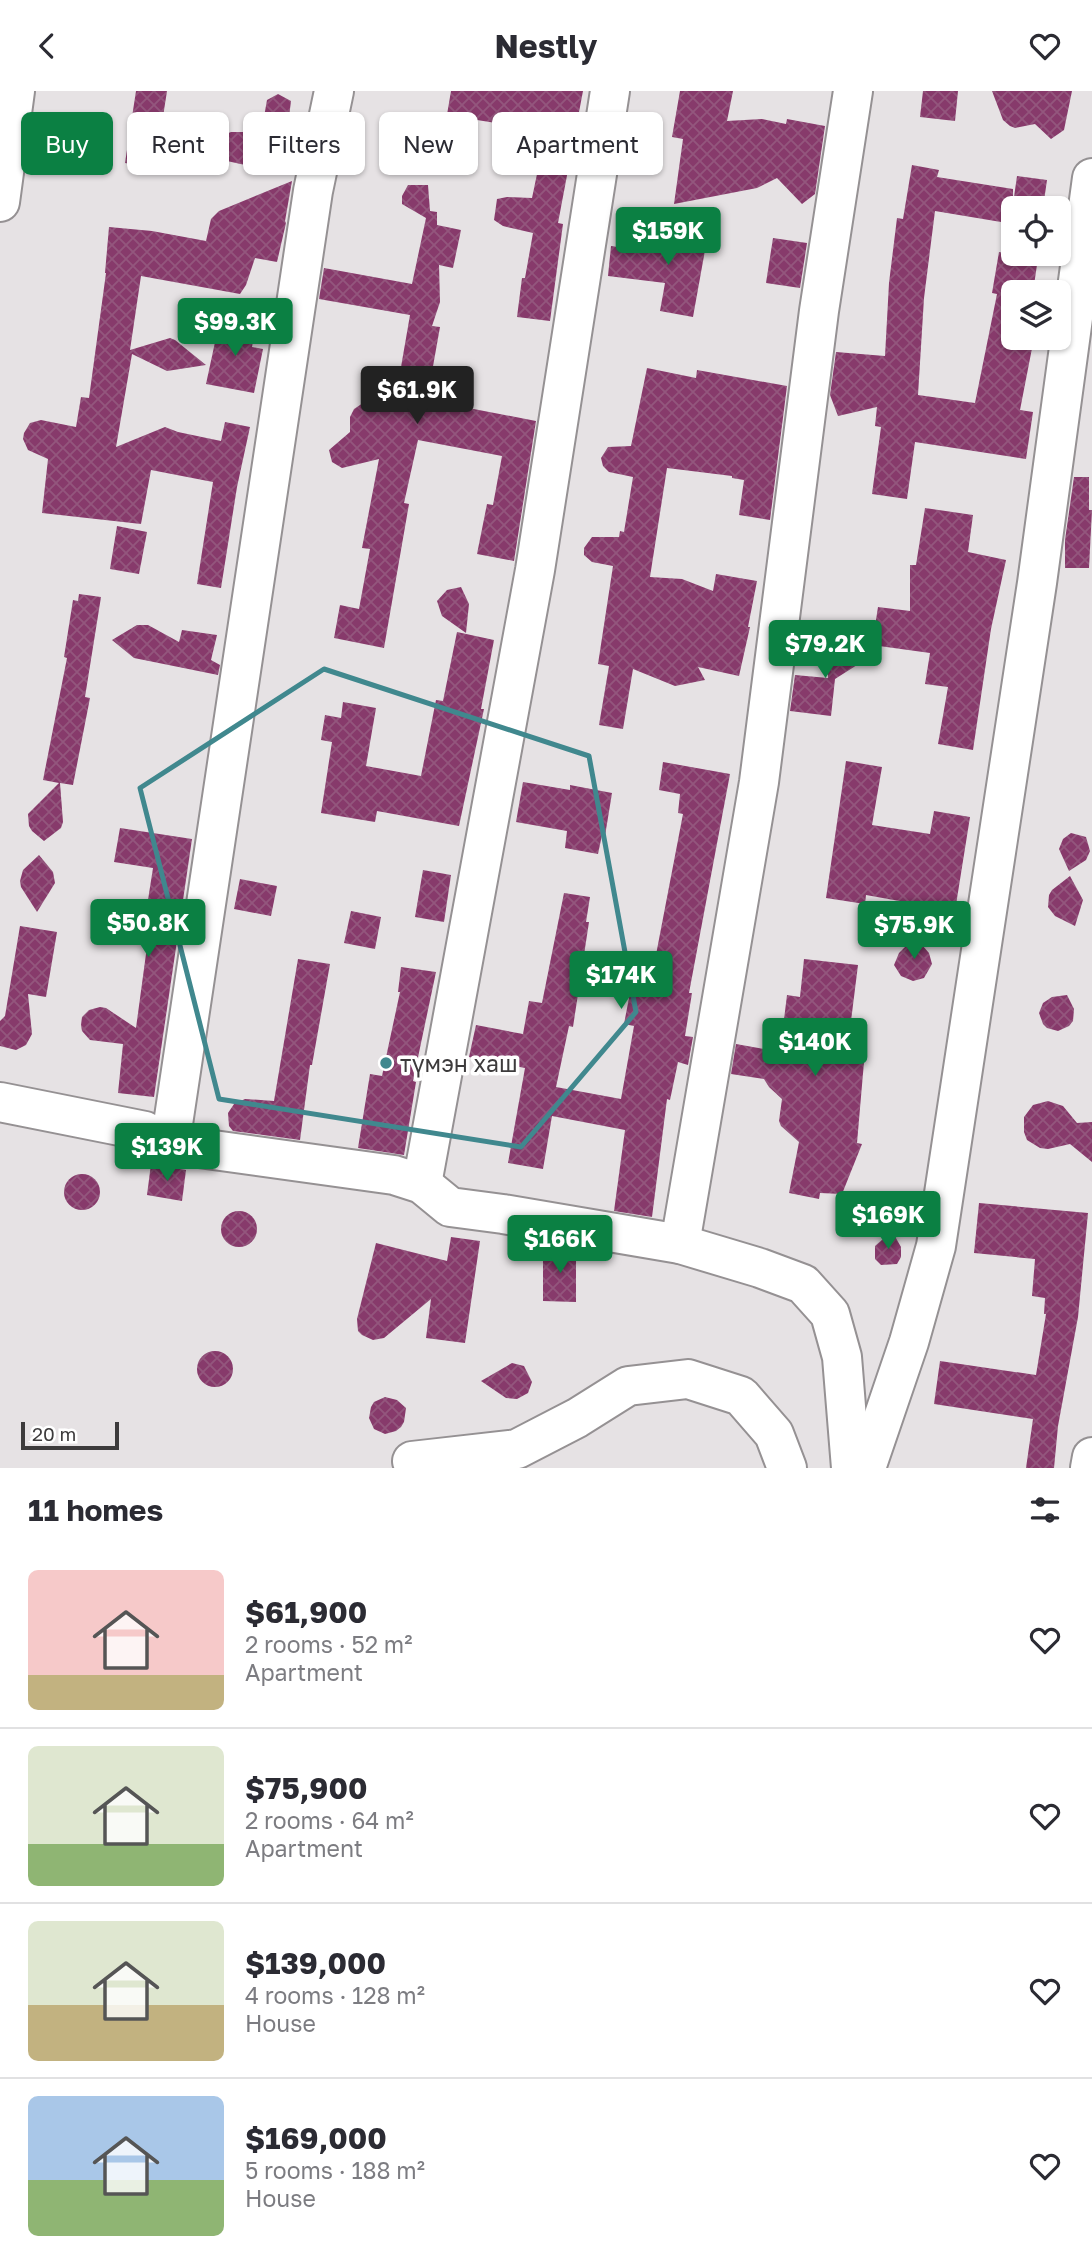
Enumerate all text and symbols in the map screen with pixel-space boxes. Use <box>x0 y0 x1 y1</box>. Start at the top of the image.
icon: back <box>28 27 66 65</box>
text: Nestly <box>494 27 598 65</box>
icon: heart <box>1026 27 1064 65</box>
chip: Buy <box>21 112 113 175</box>
chip: Rent <box>127 112 229 175</box>
chip: Filters <box>243 112 365 175</box>
chip: New <box>379 112 478 175</box>
chip: Apartment <box>492 112 663 175</box>
map controls <box>1001 196 1071 350</box>
button: locate <box>1001 196 1071 266</box>
pin: $159K <box>619 207 717 267</box>
text: $159K <box>632 216 704 244</box>
button: layers <box>1001 280 1071 350</box>
pin: $99.3K <box>178 299 292 358</box>
text: $99.3K <box>194 307 276 335</box>
pin: $61.9K <box>360 367 474 426</box>
text: $61.9K <box>377 375 457 403</box>
pin: $79.2K <box>768 621 882 680</box>
text: $79.2K <box>785 629 865 657</box>
pin: $50.8K <box>91 899 205 959</box>
pin: $75.9K <box>857 901 971 961</box>
text: $50.8K <box>106 908 190 936</box>
text: $75.9K <box>874 910 954 938</box>
pin: $174K <box>572 951 670 1011</box>
text: $174K <box>586 960 656 988</box>
pin: $140K <box>766 1019 864 1078</box>
text: $140K <box>778 1027 852 1055</box>
place label: түмэн хаш <box>400 1049 518 1078</box>
marker: түмэн хаш <box>378 1055 394 1071</box>
pin: $139K <box>118 1123 216 1183</box>
text: $139K <box>131 1132 203 1160</box>
pin: $169K <box>839 1191 937 1251</box>
text: $169K <box>851 1200 925 1228</box>
pin: $166K <box>511 1215 609 1275</box>
text: $166K <box>523 1224 597 1252</box>
scale bar <box>21 1419 119 1451</box>
text: 20 m <box>32 1422 76 1445</box>
icon: filters <box>1026 1491 1064 1529</box>
text: 11 homes <box>28 1492 163 1528</box>
text: $61,900 <box>245 1594 367 1630</box>
icon: home <box>84 1598 168 1682</box>
icon: heart <box>1026 1621 1064 1659</box>
text: 2 rooms · 52 m² <box>245 1630 412 1658</box>
text: Apartment <box>245 1658 363 1686</box>
text: $75,900 <box>245 1770 367 1806</box>
icon: home <box>84 1774 168 1858</box>
icon: heart <box>1026 1797 1064 1835</box>
text: 2 rooms · 64 m² <box>245 1806 414 1834</box>
text: Apartment <box>245 1834 363 1862</box>
text: $139,000 <box>245 1945 386 1981</box>
icon: home <box>84 1949 168 2033</box>
icon: heart <box>1026 1972 1064 2010</box>
text: 4 rooms · 128 m² <box>245 1981 425 2009</box>
text: House <box>245 2009 316 2037</box>
text: $169,000 <box>245 2120 387 2156</box>
icon: home <box>84 2124 168 2208</box>
icon: heart <box>1026 2147 1064 2185</box>
text: 5 rooms · 188 m² <box>245 2156 425 2184</box>
text: House <box>245 2184 316 2212</box>

